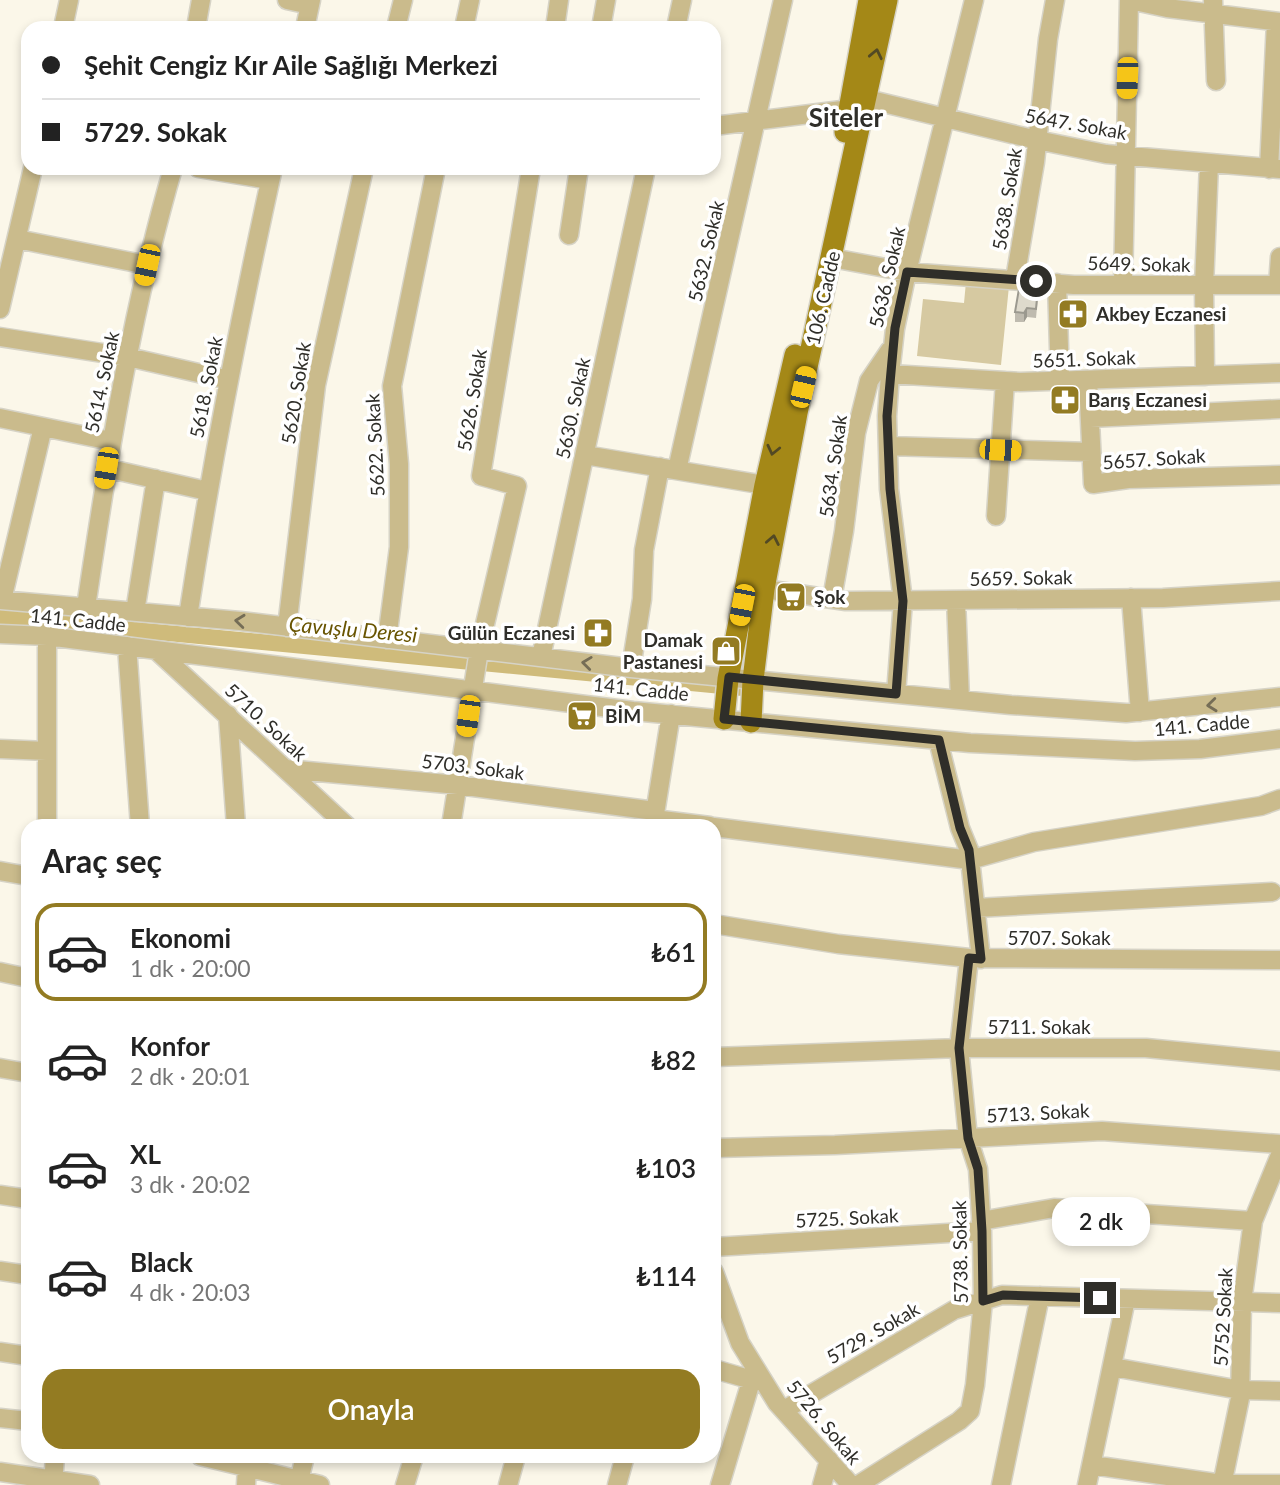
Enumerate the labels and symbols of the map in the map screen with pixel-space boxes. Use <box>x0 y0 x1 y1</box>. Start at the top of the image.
one-way arrow <box>868 48 883 60</box>
car <box>1116 57 1139 99</box>
district label: Siteler <box>809 101 883 133</box>
street label: 5647. Sokak <box>1023 103 1129 144</box>
street label: 5638. Sokak <box>987 146 1026 252</box>
street label: 5632. Sokak <box>683 198 728 304</box>
street label: 5636. Sokak <box>864 224 909 330</box>
car <box>133 242 162 288</box>
street label: 106. Cadde <box>801 249 844 347</box>
street label: 5649. Sokak <box>1087 251 1191 276</box>
route start <box>1020 265 1052 297</box>
pharmacy icon: Akbey Eczanesi <box>1056 297 1090 331</box>
place label: Akbey Eczanesi <box>1095 302 1226 325</box>
street label: 5614. Sokak <box>80 329 124 435</box>
street label: 5618. Sokak <box>184 334 227 440</box>
street label: 5620. Sokak <box>276 340 315 446</box>
street label: 5651. Sokak <box>1032 345 1136 372</box>
street label: 5626. Sokak <box>452 347 491 453</box>
street label: 5630. Sokak <box>551 355 595 461</box>
car <box>789 364 818 410</box>
pharmacy icon: Barış Eczanesi <box>1048 383 1082 417</box>
place label: Barış Eczanesi <box>1088 388 1207 411</box>
street label: 5622. Sokak <box>360 393 389 497</box>
street label: 5634. Sokak <box>814 413 851 519</box>
car <box>979 439 1022 461</box>
street label: 5657. Sokak <box>1102 443 1207 474</box>
one-way arrow <box>767 444 782 456</box>
car <box>93 446 120 490</box>
one-way arrow <box>765 534 780 546</box>
street label: 5659. Sokak <box>969 565 1073 590</box>
supermarket icon: Şok <box>774 580 808 614</box>
car <box>728 582 757 628</box>
place label: Şok <box>814 585 846 608</box>
street label: 141. Cadde <box>29 603 127 636</box>
water label: Çavuşlu Deresi <box>288 610 419 647</box>
one-way arrow <box>234 614 246 629</box>
pharmacy icon: Gülün Eczanesi <box>581 616 615 650</box>
place label: Gülün Eczanesi <box>448 621 575 644</box>
place label: Damak Pastanesi <box>623 628 704 673</box>
shop icon: Damak Pastanesi <box>709 634 743 668</box>
one-way arrow <box>582 655 593 670</box>
street label: 141. Cadde <box>592 672 690 705</box>
street label: 5710. Sokak <box>221 678 312 765</box>
car <box>455 694 482 738</box>
one-way arrow <box>1206 697 1217 712</box>
supermarket icon: BİM <box>565 699 599 733</box>
place label: BİM <box>605 704 641 727</box>
street label: 141. Cadde <box>1153 709 1251 740</box>
street label: 5703. Sokak <box>420 749 526 784</box>
street label: 5707. Sokak <box>1007 926 1111 949</box>
street label: 5711. Sokak <box>987 1015 1091 1038</box>
street label: 5713. Sokak <box>986 1098 1090 1127</box>
callout: 2 dk <box>1051 1196 1149 1246</box>
street label: 5738. Sokak <box>947 1200 972 1304</box>
street label: 5725. Sokak <box>795 1203 899 1232</box>
street label: 5752 Sokak <box>1208 1267 1237 1367</box>
route end <box>1084 1282 1116 1314</box>
street label: 5729. Sokak <box>822 1297 923 1368</box>
street label: 5726. Sokak <box>782 1375 867 1469</box>

